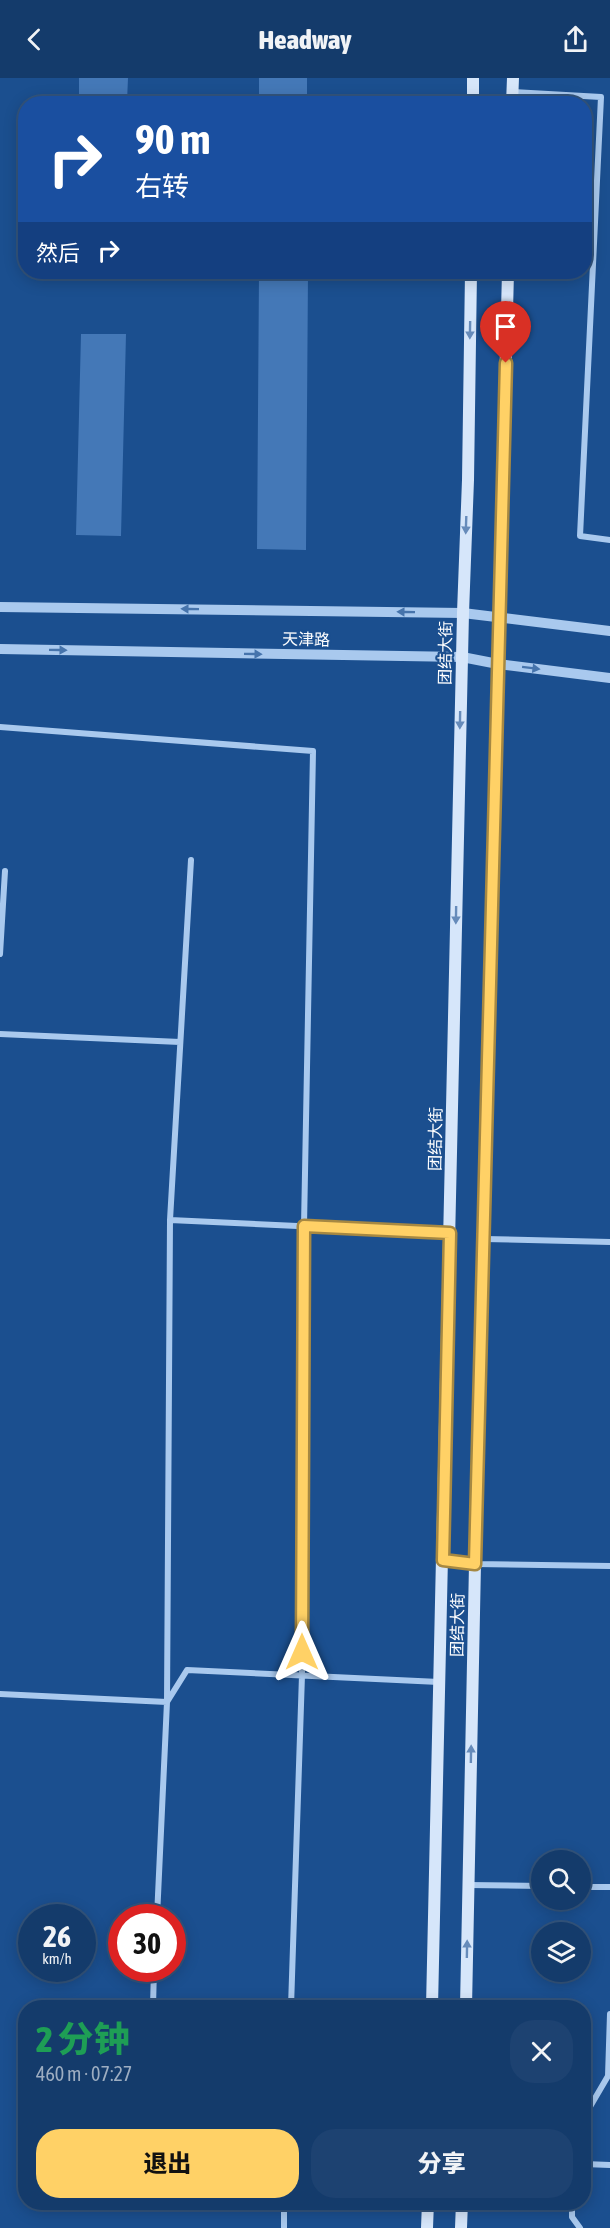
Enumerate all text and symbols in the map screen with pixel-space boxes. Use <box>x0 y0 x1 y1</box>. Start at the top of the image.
icon: back <box>18 23 51 56</box>
icon: share <box>559 23 592 56</box>
text: Headway <box>259 24 351 55</box>
text: 90 m <box>135 115 210 163</box>
icon: right <box>36 120 114 198</box>
text: 右转 <box>135 171 189 202</box>
icon: right <box>92 234 125 267</box>
text: 然后 <box>36 240 80 266</box>
pin <box>480 301 531 363</box>
icon: arrive <box>489 310 522 343</box>
one-way arrow <box>465 320 475 339</box>
one-way arrow <box>462 515 471 534</box>
one-way arrow <box>180 605 199 614</box>
one-way arrow <box>396 607 415 617</box>
street label: 团结大街 <box>435 621 455 685</box>
street label: 天津路 <box>282 630 330 648</box>
one-way arrow <box>49 645 68 655</box>
one-way arrow <box>244 649 263 658</box>
one-way arrow <box>522 664 541 673</box>
one-way arrow <box>456 710 465 729</box>
one-way arrow <box>451 905 461 924</box>
street label: 团结大街 <box>425 1107 445 1171</box>
street label: 团结大街 <box>447 1593 467 1657</box>
position arrow <box>270 1620 334 1684</box>
one-way arrow <box>466 1744 476 1763</box>
map controls <box>531 1850 591 1982</box>
button: search <box>531 1850 591 1910</box>
speed limit sign: 30 <box>108 1904 186 1982</box>
text: 26 <box>43 1919 71 1953</box>
button: layers <box>531 1922 591 1982</box>
one-way arrow <box>462 1939 472 1958</box>
text: km/h <box>42 1950 72 1967</box>
text: 2 分钟 <box>36 2018 130 2060</box>
button: close <box>510 2020 573 2083</box>
text: 460 m · 07:27 <box>36 2062 132 2085</box>
button: 退出 <box>36 2129 299 2198</box>
button: 分享 <box>311 2129 573 2198</box>

